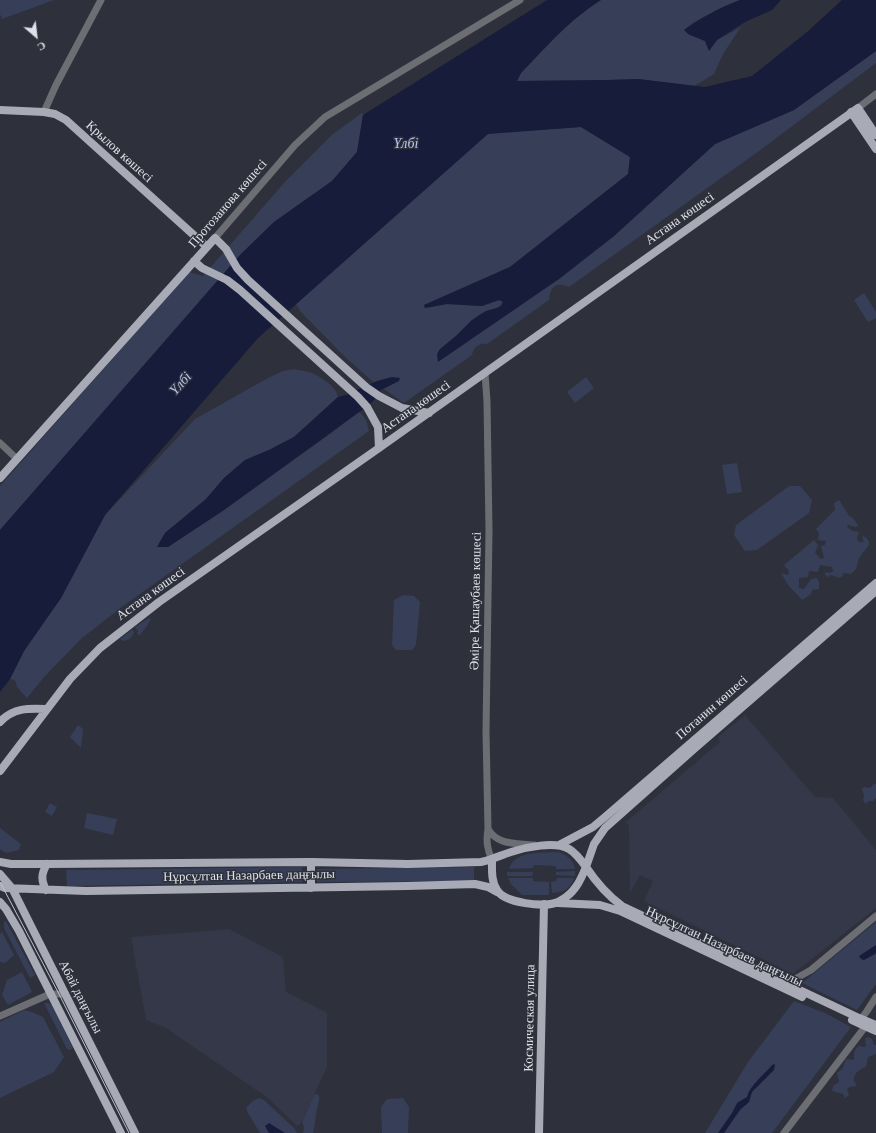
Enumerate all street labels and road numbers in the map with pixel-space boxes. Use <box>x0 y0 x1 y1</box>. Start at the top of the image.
street label: Крылов көшесі <box>82 118 156 186</box>
street label: Протозанова көшесі <box>185 157 271 251</box>
street label: Астана көшесі <box>642 189 718 249</box>
street label: Астана көшесі <box>378 377 454 437</box>
street label: Әміре Қашаубаев көшесі <box>467 532 485 670</box>
street label: Астана көшесі <box>114 564 188 624</box>
street label: Потанин көшесі <box>673 673 751 743</box>
street label: Нұрсұлтан Назарбаев даңғылы <box>163 867 335 885</box>
street label: Нұрсұлтан Назарбаев даңғылы <box>643 904 805 990</box>
street label: Абай даңғылы <box>55 958 105 1036</box>
street label: Космическая улица <box>521 964 539 1072</box>

